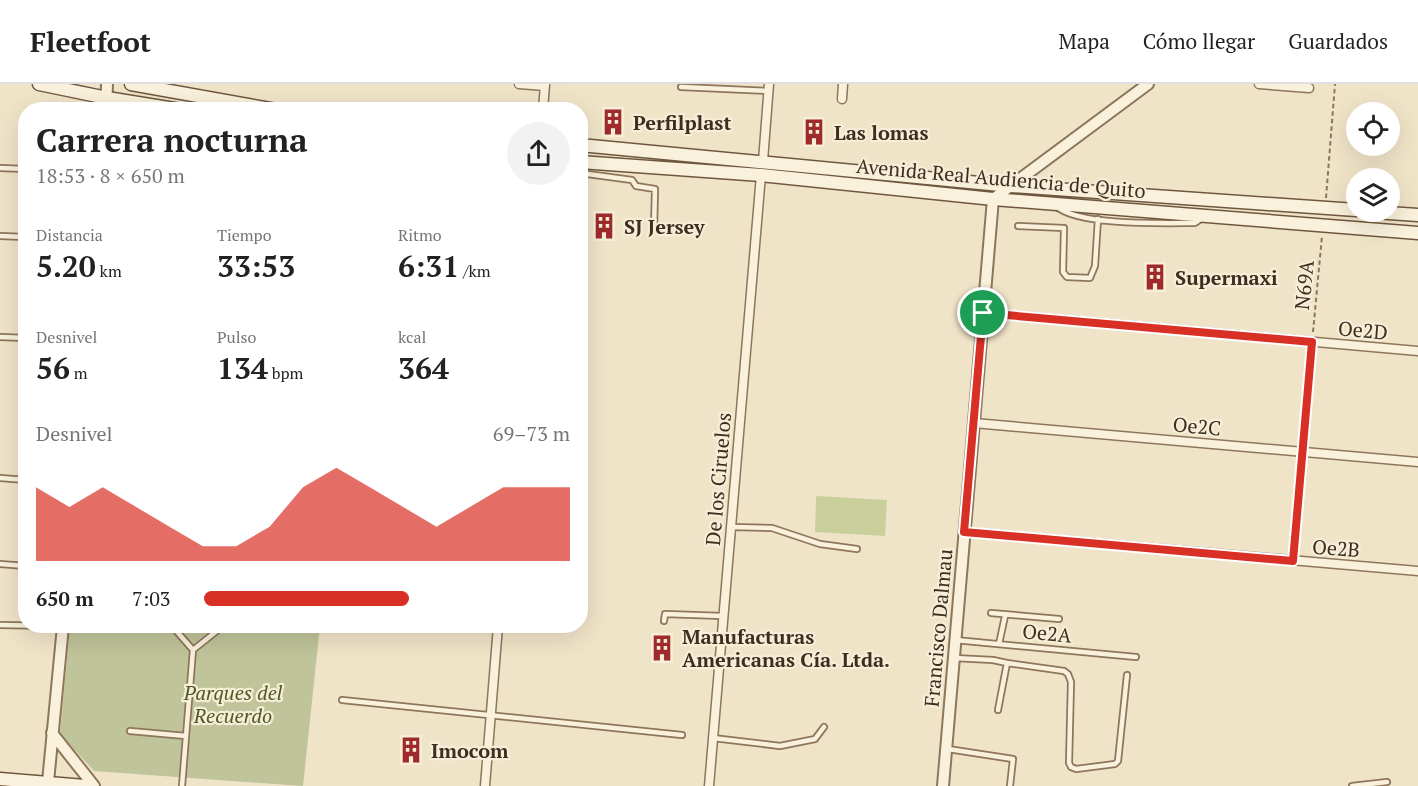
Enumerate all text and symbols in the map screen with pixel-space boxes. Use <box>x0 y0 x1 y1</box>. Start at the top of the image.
text: Fleetfoot <box>30 23 151 60</box>
text: Mapa <box>1058 27 1110 55</box>
text: Cómo llegar <box>1143 27 1255 55</box>
text: Guardados <box>1288 27 1388 55</box>
map controls <box>1346 102 1400 222</box>
button: locate <box>1346 102 1400 156</box>
building icon: Perfilplast <box>598 107 628 137</box>
place label: Perfilplast <box>633 109 731 136</box>
building icon: Las lomas <box>799 117 829 147</box>
text: Carrera nocturna <box>36 118 308 161</box>
place label: Las lomas <box>834 119 928 146</box>
button: share <box>507 122 570 185</box>
street label: Avenida Real Audiencia de Quito <box>855 152 1147 204</box>
text: 18:53 · 8 × 650 m <box>36 162 185 189</box>
button: layers <box>1346 168 1400 222</box>
building icon: SJ Jersey <box>589 211 619 241</box>
place label: SJ Jersey <box>624 213 705 240</box>
text: Distancia <box>36 224 103 246</box>
text: Tiempo <box>217 224 271 246</box>
text: Ritmo <box>398 224 442 246</box>
text: 5.20 <box>36 246 96 286</box>
text: 33:53 <box>217 246 295 286</box>
text: 6:31 <box>398 246 459 286</box>
street label: N69A <box>1288 259 1320 311</box>
text: km <box>96 260 122 282</box>
text: /km <box>459 260 491 282</box>
building icon: Supermaxi <box>1140 262 1170 292</box>
place label: Supermaxi <box>1175 264 1278 291</box>
pin <box>957 287 1008 338</box>
icon: arrive <box>966 296 999 329</box>
street label: Oe2D <box>1337 314 1389 346</box>
text: Desnivel <box>36 326 97 348</box>
text: Pulso <box>217 326 256 348</box>
text: kcal <box>398 326 426 348</box>
text: 56 <box>36 348 70 388</box>
text: 134 <box>217 348 268 388</box>
text: 364 <box>398 348 449 388</box>
text: m <box>70 362 88 384</box>
text: bpm <box>268 362 303 384</box>
street label: Oe2C <box>1172 410 1222 442</box>
street label: De los Ciruelos <box>699 411 737 547</box>
text: Desnivel <box>36 420 113 447</box>
text: 69–73 m <box>493 420 570 447</box>
street label: Oe2B <box>1311 533 1361 563</box>
street label: Francisco Dalmau <box>918 548 958 708</box>
text: 650 m <box>36 585 94 612</box>
text: 7:03 <box>132 585 171 612</box>
street label: Oe2A <box>1021 617 1073 649</box>
place label: Manufacturas Americanas Cía. Ltda. <box>682 623 890 673</box>
building icon: Manufacturas Americanas Cía. Ltda. <box>647 633 677 663</box>
park label: Parques del Recuerdo <box>183 679 283 729</box>
building icon: Imocom <box>396 735 426 765</box>
place label: Imocom <box>431 737 509 764</box>

